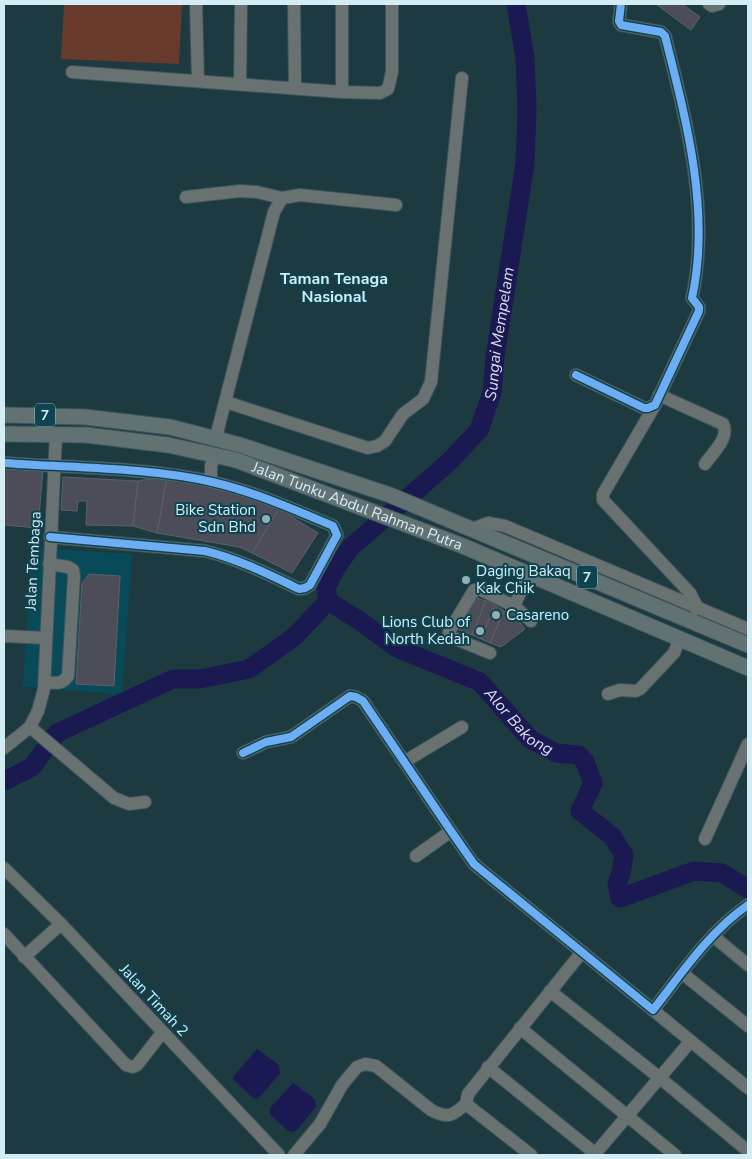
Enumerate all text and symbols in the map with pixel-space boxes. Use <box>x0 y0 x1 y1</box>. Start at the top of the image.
water label: Sungai Mempelam <box>479 266 520 404</box>
district label: Taman Tenaga Nasional <box>280 268 388 308</box>
road number: 7 <box>35 404 55 426</box>
street label: Jalan Tunku Abdul Rahman Putra <box>248 457 465 555</box>
place label: Bike Station Sdn Bhd <box>175 500 256 537</box>
street label: Jalan Tembaga <box>20 511 46 612</box>
marker: Bike Station Sdn Bhd <box>260 513 272 525</box>
place label: Daging Bakaq Kak Chik <box>476 561 571 598</box>
road number: 7 <box>577 566 597 588</box>
marker: Daging Bakaq Kak Chik <box>460 574 472 586</box>
place label: Casareno <box>506 605 569 625</box>
marker: Casareno <box>490 609 502 621</box>
place label: Lions Club of North Kedah <box>382 612 471 649</box>
marker: Lions Club of North Kedah <box>474 625 486 637</box>
water label: Alor Bakong <box>478 682 557 760</box>
street label: Jalan Timah 2 <box>115 959 193 1041</box>

